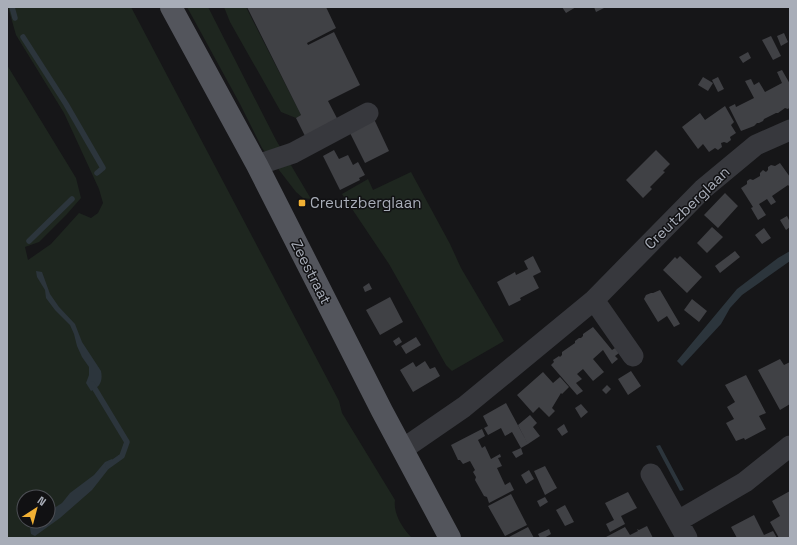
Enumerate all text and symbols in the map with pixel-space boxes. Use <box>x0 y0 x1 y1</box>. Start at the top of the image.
street label: Creutzberglaan <box>640 162 733 253</box>
place label: Creutzberglaan <box>310 193 421 212</box>
marker: Creutzberglaan <box>297 198 307 208</box>
street label: Zeestraat <box>287 236 336 307</box>
north arrow <box>16 489 56 529</box>
text: N <box>35 493 49 509</box>

